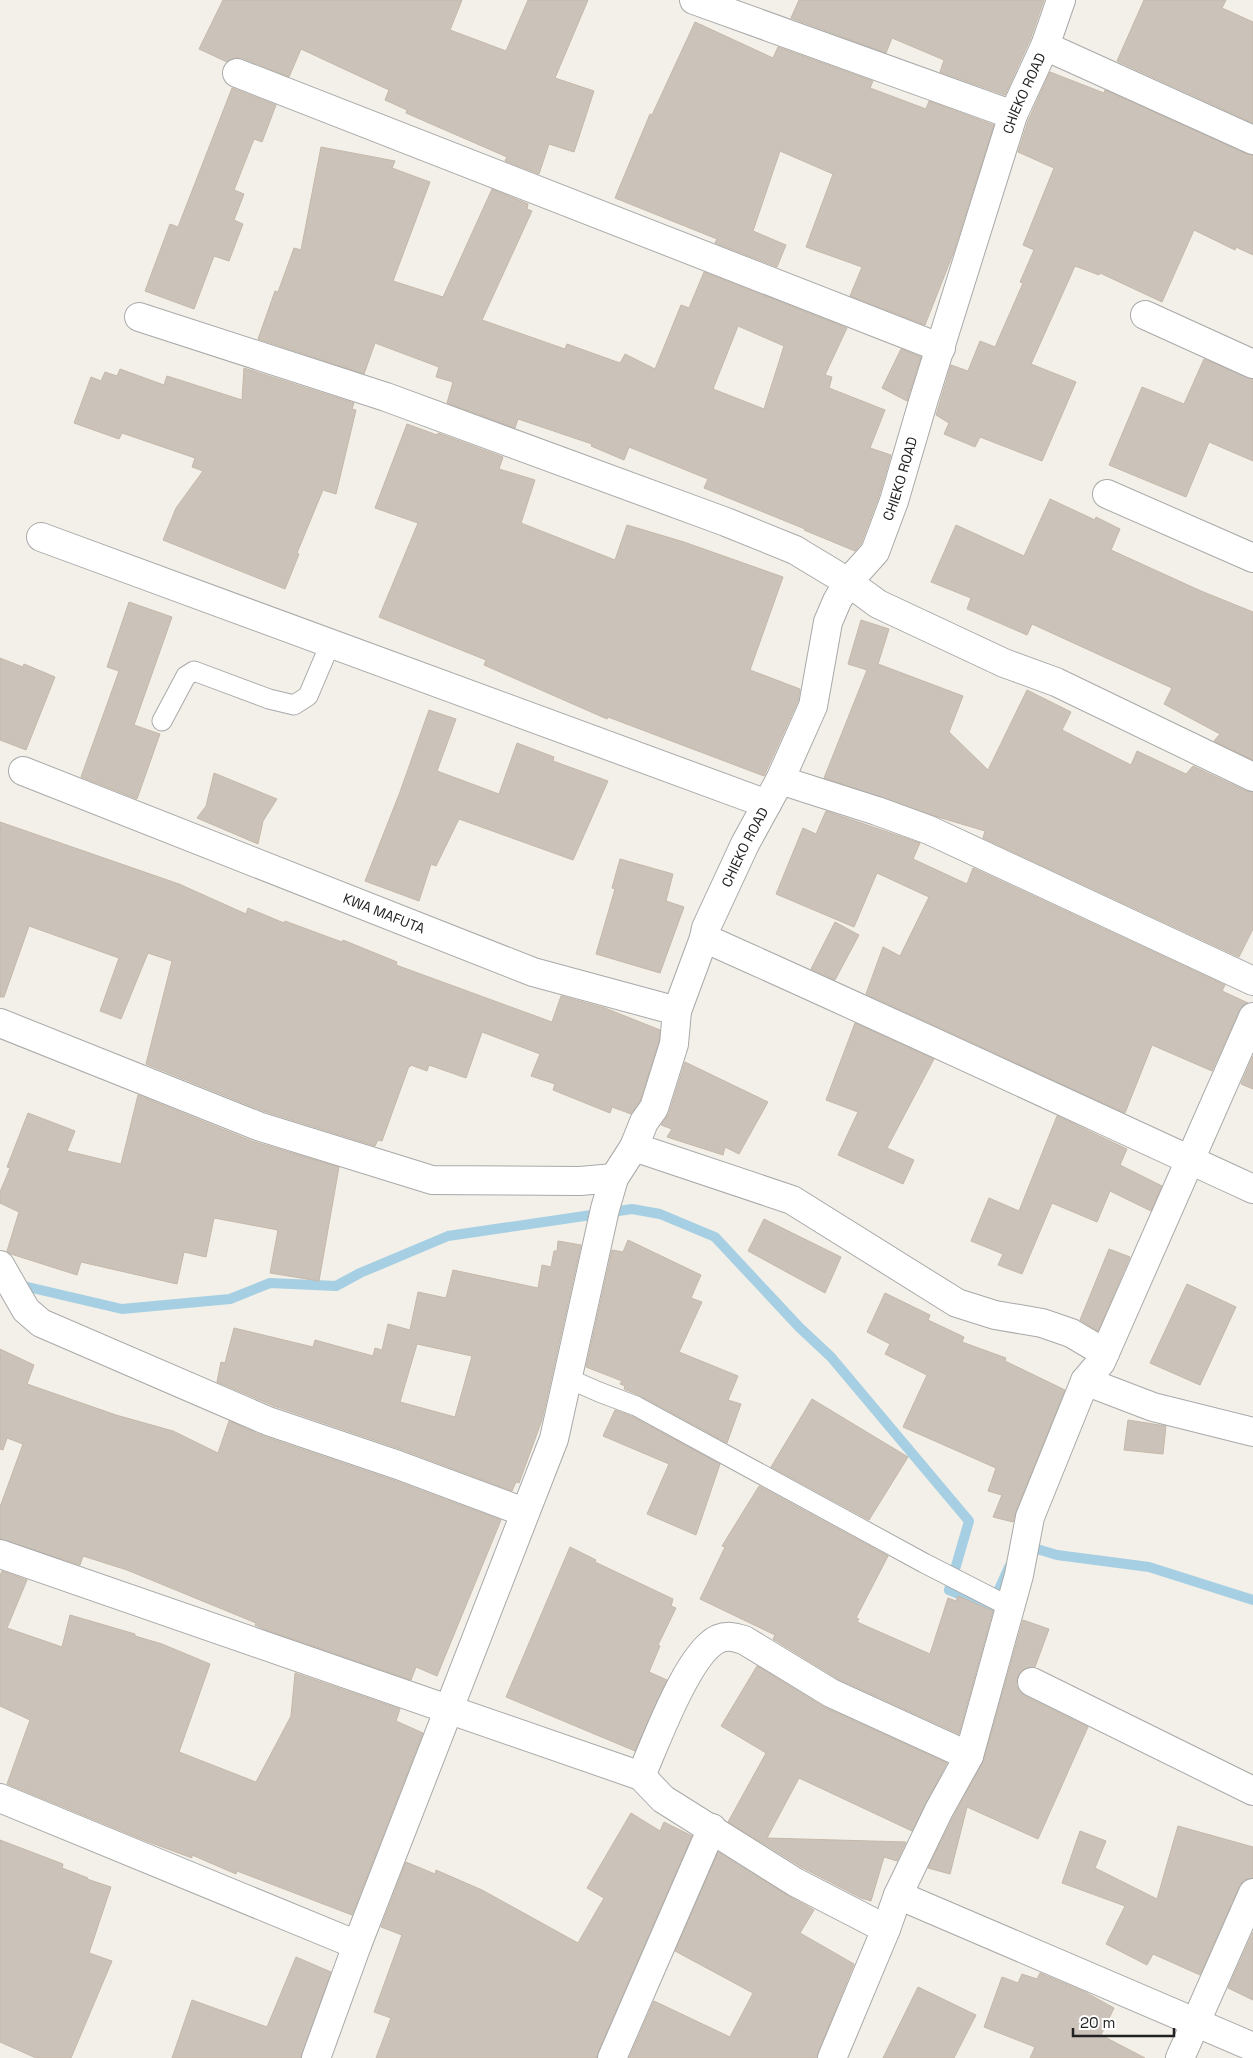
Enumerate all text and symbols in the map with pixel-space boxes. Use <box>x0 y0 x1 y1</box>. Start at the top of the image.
street label: CHIEKO ROAD <box>999 50 1050 136</box>
street label: CHIEKO ROAD <box>878 435 921 523</box>
street label: CHIEKO ROAD <box>717 804 772 890</box>
street label: KWA MAFUTA <box>340 889 428 938</box>
scale bar <box>1073 2006 1174 2038</box>
text: 20 m <box>1080 2013 1115 2032</box>

